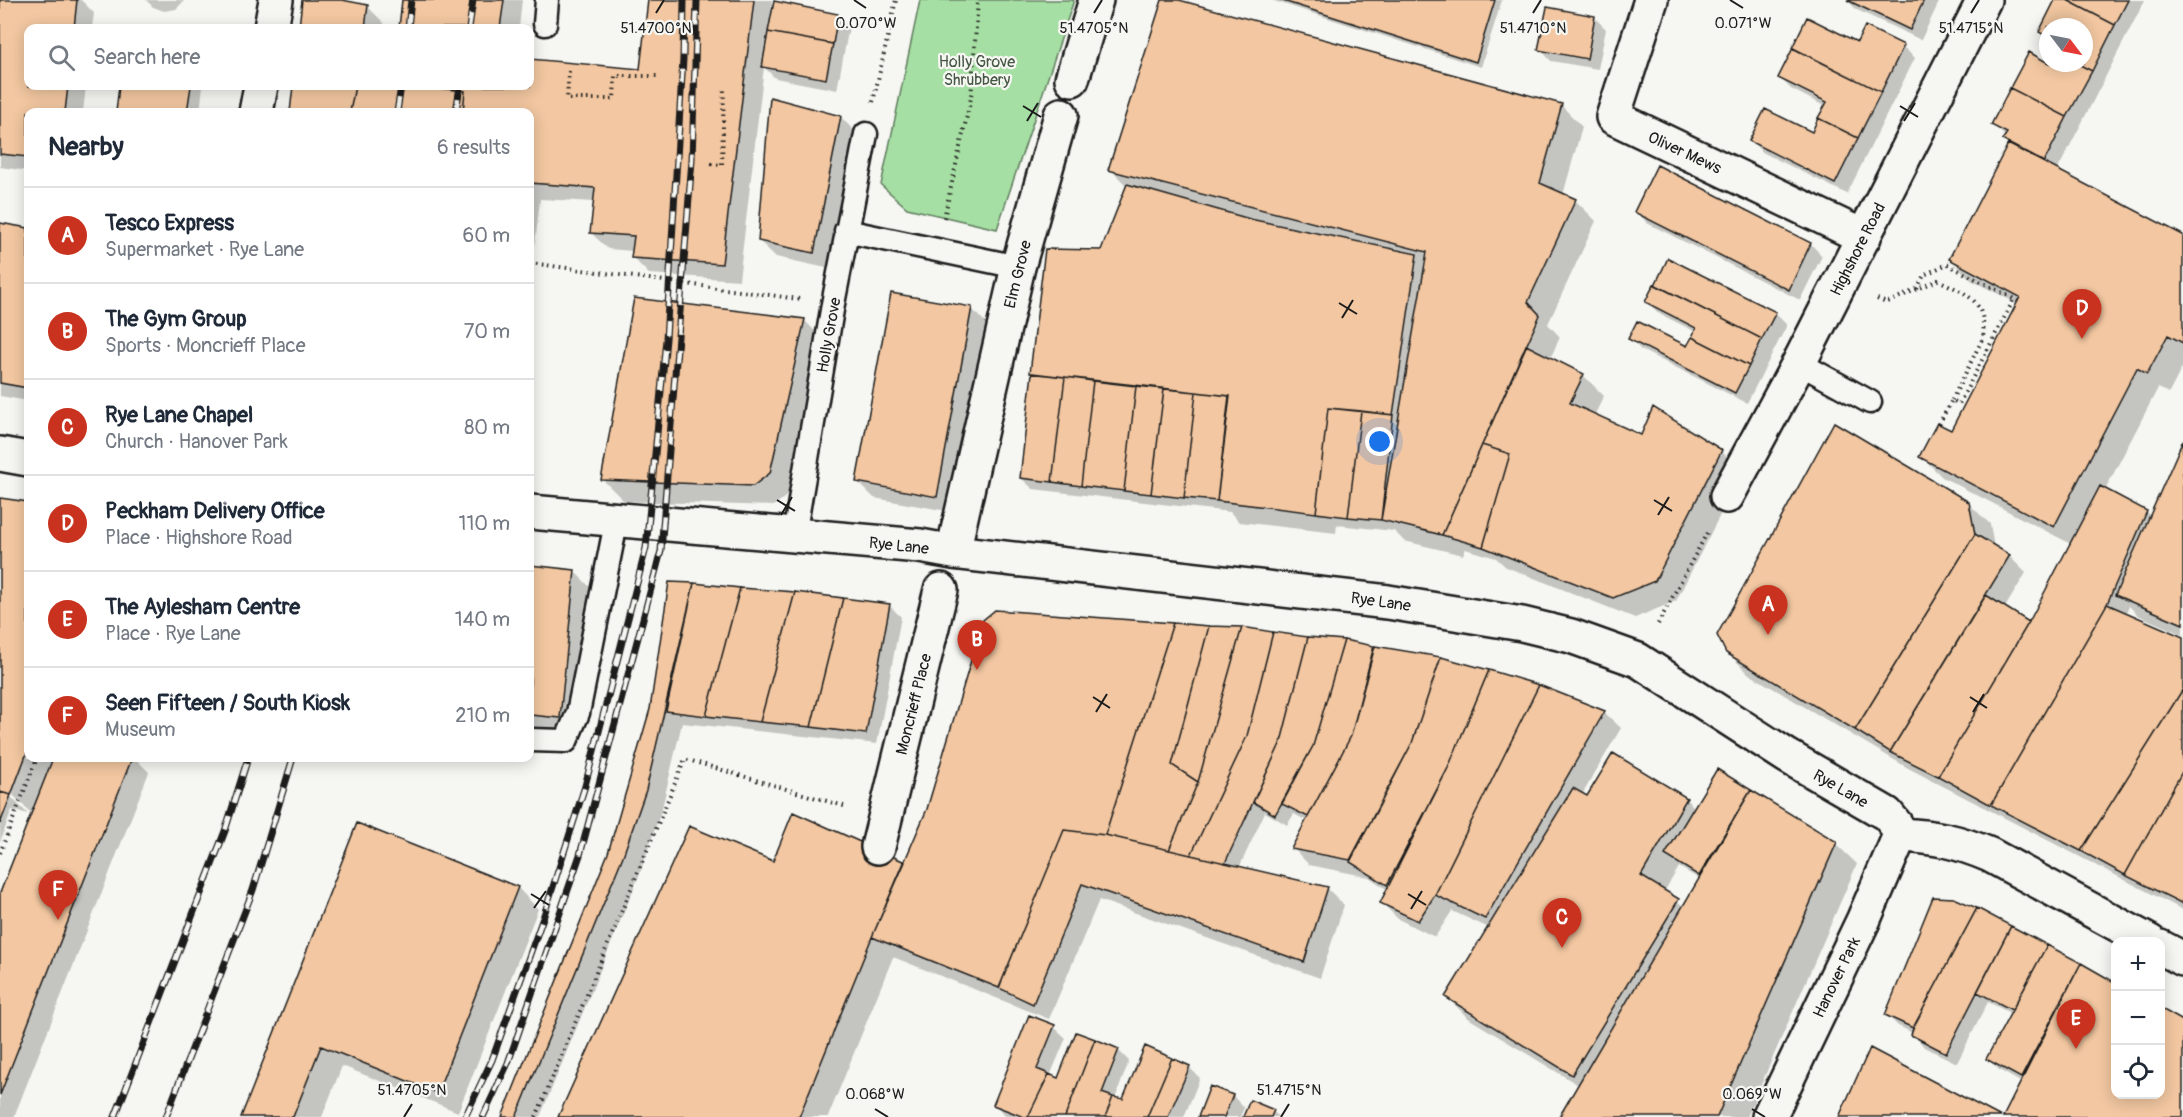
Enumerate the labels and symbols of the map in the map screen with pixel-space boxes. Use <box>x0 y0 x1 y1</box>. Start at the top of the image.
text: 0.070°W <box>835 14 897 33</box>
text: 0.071°W <box>1715 14 1772 33</box>
north arrow <box>2039 18 2093 72</box>
text: 51.4700°N <box>620 19 692 38</box>
text: 51.4705°N <box>1059 19 1129 38</box>
text: 51.4710°N <box>1500 19 1566 38</box>
text: 51.4715°N <box>1939 19 2003 38</box>
park label: Holly Grove Shrubbery <box>939 52 1015 90</box>
street label: Oliver Mews <box>1645 127 1725 179</box>
street label: Highshore Road <box>1826 200 1890 299</box>
street label: Elm Grove <box>1000 238 1036 310</box>
pin: D <box>2062 290 2102 339</box>
street label: Holly Grove <box>813 296 845 374</box>
your location <box>1365 427 1394 456</box>
street label: Rye Lane <box>868 533 930 559</box>
pin: A <box>1748 586 1788 635</box>
street label: Rye Lane <box>1350 588 1412 616</box>
pin: B <box>958 620 996 670</box>
street label: Moncrieff Place <box>892 651 936 757</box>
street label: Rye Lane <box>1809 765 1872 813</box>
pin: F <box>38 870 78 920</box>
pin: C <box>1542 898 1582 948</box>
street label: Hanover Park <box>1809 934 1865 1021</box>
pin: E <box>2056 1000 2096 1049</box>
text: 51.4705°N <box>377 1081 447 1100</box>
text: 51.4715°N <box>1257 1081 1321 1100</box>
text: 0.068°W <box>845 1085 905 1104</box>
text: 0.069°W <box>1722 1085 1782 1104</box>

